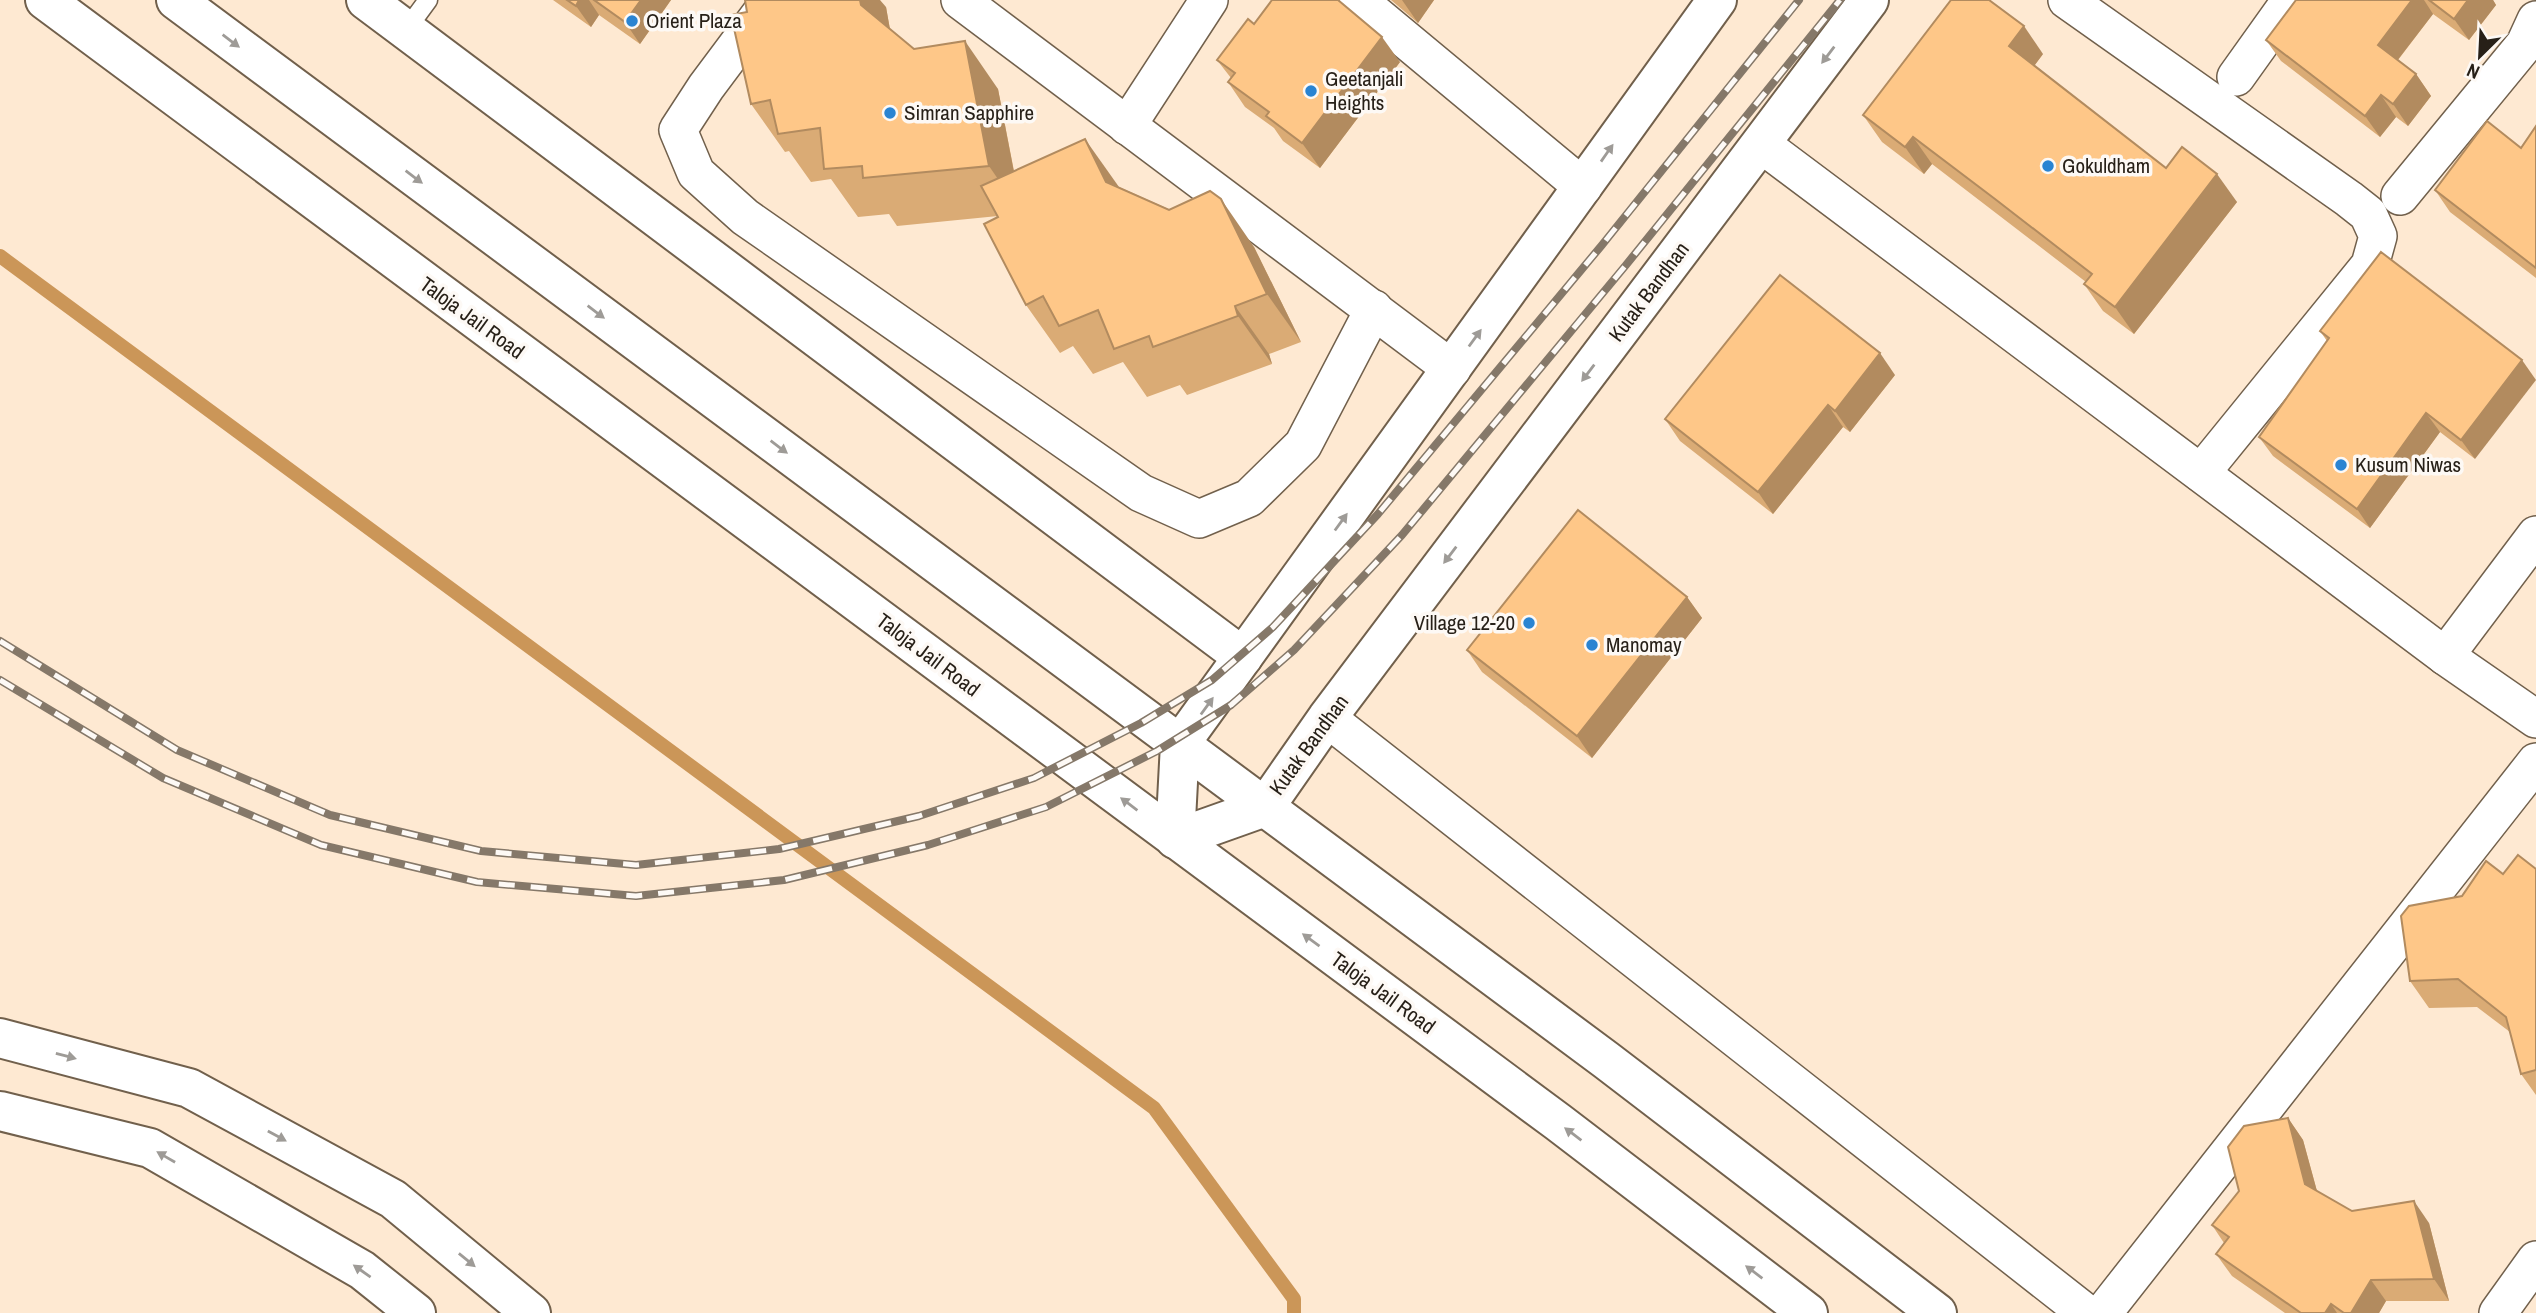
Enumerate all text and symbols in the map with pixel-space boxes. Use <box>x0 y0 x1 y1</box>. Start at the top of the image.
place label: Orient Plaza <box>646 6 742 35</box>
marker: Orient Plaza <box>624 13 640 29</box>
north arrow <box>2445 21 2515 91</box>
one-way arrow <box>222 34 240 48</box>
one-way arrow <box>1820 45 1835 63</box>
text: N <box>2463 57 2484 86</box>
place label: Geetanjali Heights <box>1325 64 1404 117</box>
marker: Geetanjali Heights <box>1303 83 1319 99</box>
place label: Simran Sapphire <box>904 98 1034 127</box>
marker: Simran Sapphire <box>882 105 898 121</box>
one-way arrow <box>1600 144 1614 162</box>
place label: Gokuldham <box>2062 151 2150 180</box>
marker: Gokuldham <box>2040 158 2056 174</box>
one-way arrow <box>404 169 422 184</box>
street label: Kutak Bandhan <box>1602 236 1696 347</box>
street label: Taloja Jail Road <box>414 270 531 365</box>
one-way arrow <box>587 305 606 319</box>
one-way arrow <box>1467 329 1481 347</box>
one-way arrow <box>1580 364 1595 382</box>
one-way arrow <box>770 440 788 454</box>
place label: Kusum Niwas <box>2355 450 2461 479</box>
marker: Kusum Niwas <box>2333 457 2349 473</box>
one-way arrow <box>1334 513 1348 531</box>
one-way arrow <box>1444 546 1458 564</box>
street label: Taloja Jail Road <box>871 606 986 703</box>
place label: Village 12-20 <box>1414 608 1515 637</box>
marker: Village 12-20 <box>1521 615 1537 631</box>
place label: Manomay <box>1606 630 1682 659</box>
marker: Manomay <box>1584 637 1600 653</box>
street label: Kutak Bandhan <box>1262 689 1355 801</box>
one-way arrow <box>1200 697 1214 715</box>
one-way arrow <box>1120 797 1138 812</box>
one-way arrow <box>1302 933 1320 947</box>
street label: Taloja Jail Road <box>1325 945 1442 1040</box>
one-way arrow <box>55 1051 77 1062</box>
one-way arrow <box>1564 1126 1582 1141</box>
one-way arrow <box>267 1130 287 1142</box>
one-way arrow <box>156 1151 175 1163</box>
one-way arrow <box>458 1252 475 1267</box>
one-way arrow <box>1745 1264 1763 1279</box>
one-way arrow <box>352 1265 372 1278</box>

